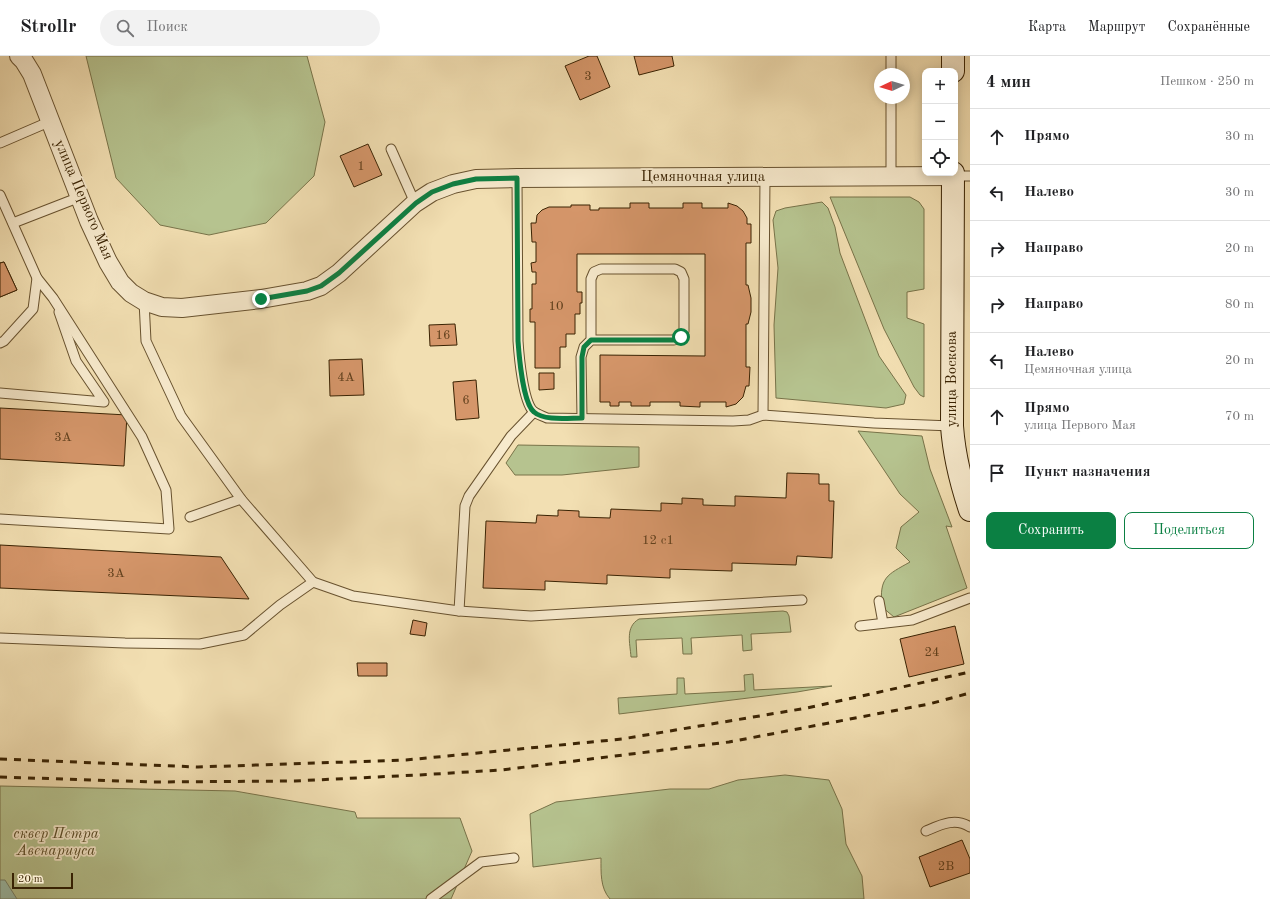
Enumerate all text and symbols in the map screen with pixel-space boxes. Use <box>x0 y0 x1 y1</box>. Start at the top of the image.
search box <box>100 10 380 46</box>
icon: search <box>114 17 136 39</box>
text: Strollr <box>20 18 76 37</box>
text: Поиск <box>146 20 188 35</box>
text: Карта <box>1028 20 1066 34</box>
text: Маршрут <box>1088 20 1145 34</box>
text: Сохранённые <box>1167 20 1250 34</box>
north arrow <box>874 68 910 104</box>
map controls <box>922 68 958 176</box>
button: + <box>922 68 958 104</box>
house number: 3 <box>584 70 592 83</box>
text: 4 мин <box>986 74 1031 91</box>
text: Пешком · 250 m <box>1160 75 1254 88</box>
button: − <box>922 104 958 140</box>
icon: ahead <box>986 126 1008 148</box>
text: Прямо <box>1024 129 1070 144</box>
text: 30 m <box>1225 130 1254 143</box>
street label: улица Первого Мая <box>51 138 115 262</box>
button: locate <box>922 140 958 176</box>
house number: 1 <box>357 160 365 173</box>
street label: Цемяночная улица <box>641 170 766 185</box>
icon: left <box>986 182 1008 204</box>
text: Налево <box>1024 185 1074 200</box>
text: 30 m <box>1225 186 1254 199</box>
icon: right <box>986 238 1008 260</box>
text: Направо <box>1024 241 1083 256</box>
text: 20 m <box>1225 242 1254 255</box>
route end <box>252 290 270 308</box>
icon: right <box>986 294 1008 316</box>
text: Направо <box>1024 297 1083 312</box>
text: 80 m <box>1225 298 1254 311</box>
house number: 10 <box>548 300 564 313</box>
route start <box>672 328 690 346</box>
house number: 16 <box>435 329 451 342</box>
street label: улица Воскова <box>945 330 960 427</box>
text: Налево <box>1024 345 1074 360</box>
icon: left <box>986 350 1008 372</box>
text: 20 m <box>1225 354 1254 367</box>
text: Цемяночная улица <box>1024 363 1132 376</box>
house number: 4А <box>337 371 355 384</box>
house number: 6 <box>462 394 470 407</box>
text: Прямо <box>1024 401 1070 416</box>
icon: ahead <box>986 406 1008 428</box>
text: 70 m <box>1225 410 1254 423</box>
text: улица Первого Мая <box>1024 419 1136 432</box>
house number: 3А <box>54 431 72 444</box>
icon: arrive <box>986 462 1008 484</box>
text: Пункт назначения <box>1024 465 1151 480</box>
button: Сохранить <box>986 512 1116 549</box>
button: Поделиться <box>1124 512 1254 549</box>
house number: 12 с1 <box>642 534 674 547</box>
house number: 3А <box>107 567 125 580</box>
house number: 24 <box>924 646 940 659</box>
park label: сквер Петра Авенариуса <box>13 827 99 859</box>
house number: 2В <box>938 860 954 873</box>
scale bar <box>12 871 73 890</box>
text: 20 m <box>18 874 43 885</box>

